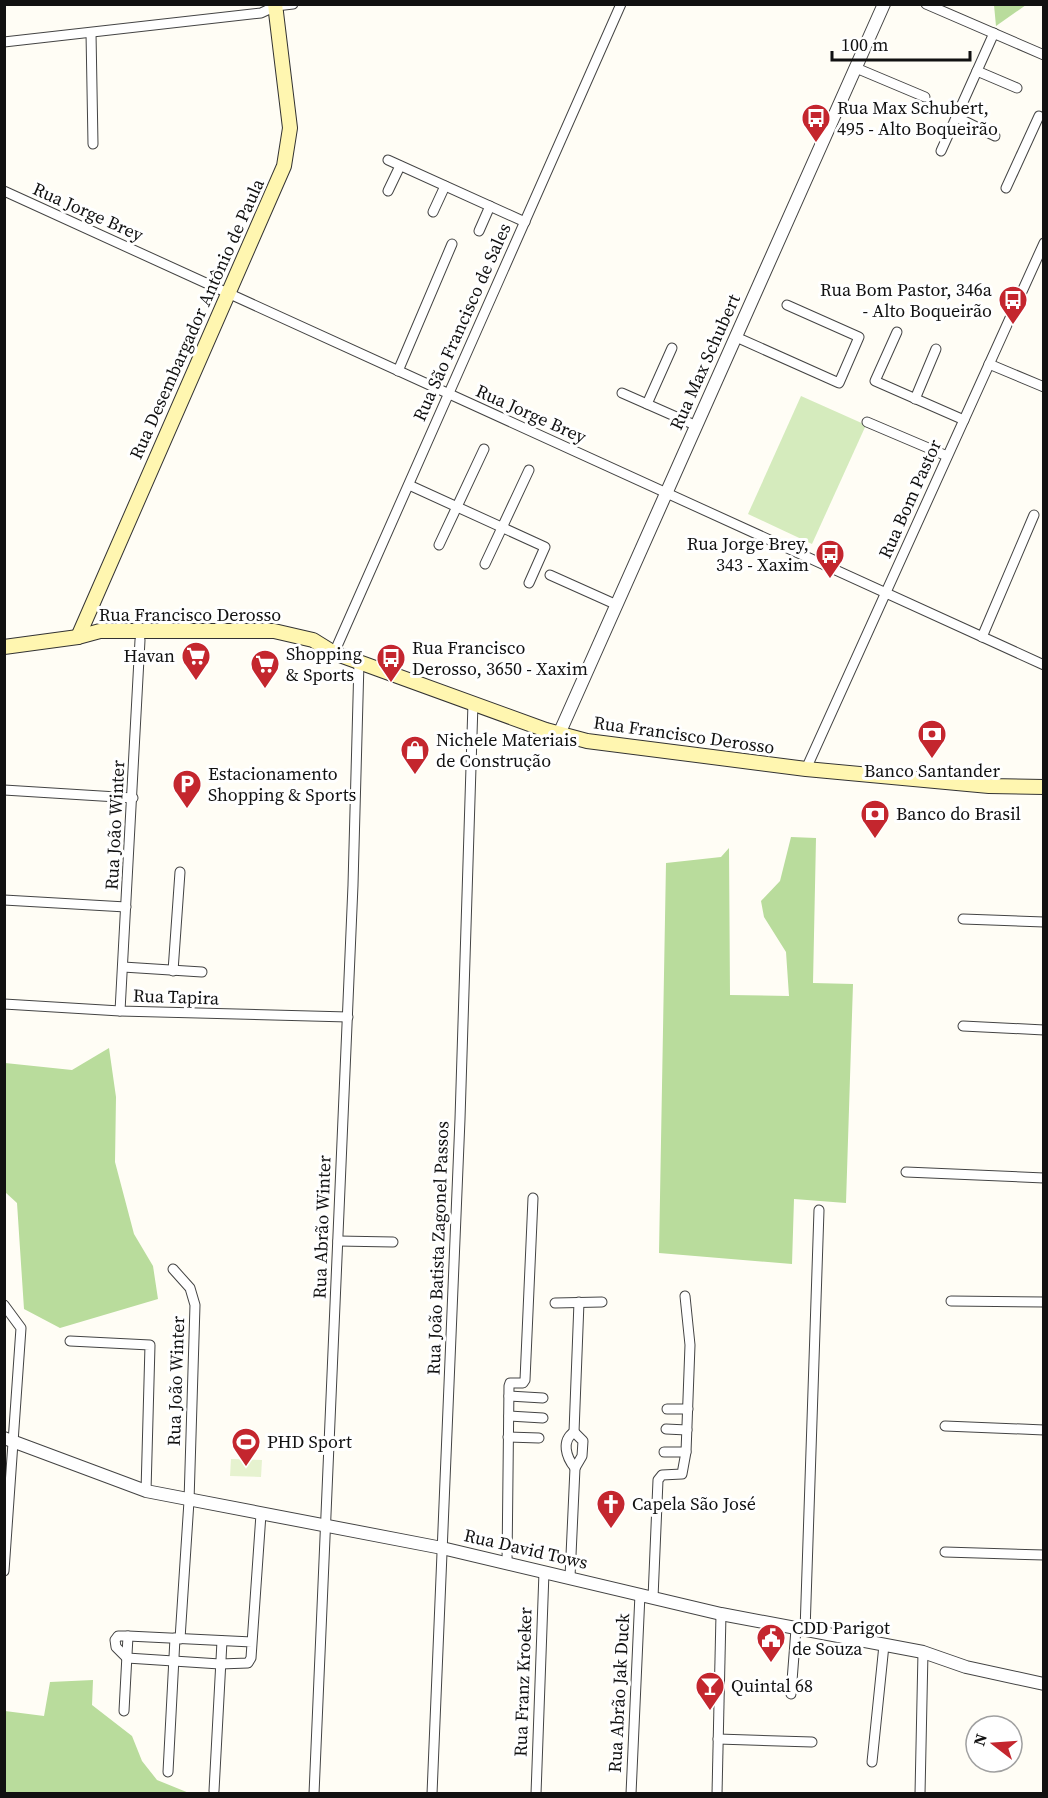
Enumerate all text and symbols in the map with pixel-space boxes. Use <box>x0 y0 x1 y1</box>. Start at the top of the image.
scale bar <box>832 24 970 62</box>
text: 100 m <box>841 32 888 57</box>
place label: Rua Max Schubert, 495 - Alto Boqueirão <box>837 95 998 141</box>
bus stop icon: Rua Max Schubert, 495 - Alto Boqueirão <box>800 102 832 144</box>
street label: Rua Desembargador Antônio de Paula <box>123 174 270 463</box>
street label: Rua Jorge Brey <box>29 176 148 247</box>
street label: Rua São Francisco de Sales <box>407 219 517 425</box>
place label: Rua Bom Pastor, 346a - Alto Boqueirão <box>820 277 993 323</box>
bus stop icon: Rua Bom Pastor, 346a - Alto Boqueirão <box>997 284 1029 326</box>
street label: Rua Max Schubert <box>663 290 746 434</box>
street label: Rua Jorge Brey <box>472 378 591 449</box>
street label: Rua Bom Pastor <box>872 435 947 562</box>
place label: Rua Jorge Brey, 343 - Xaxim <box>687 531 809 577</box>
bus stop icon: Rua Jorge Brey, 343 - Xaxim <box>814 538 846 580</box>
street label: Rua Francisco Derosso <box>99 602 281 627</box>
place label: Rua Francisco Derosso, 3650 - Xaxim <box>412 635 588 681</box>
supermarket icon: Havan <box>180 640 212 682</box>
place label: Shopping & Sports <box>286 641 362 687</box>
bus stop icon: Rua Francisco Derosso, 3650 - Xaxim <box>375 642 407 684</box>
place label: Havan <box>124 643 175 668</box>
supermarket icon: Shopping & Sports <box>249 648 281 690</box>
street label: Rua Francisco Derosso <box>592 709 776 760</box>
bank icon: Banco Santander <box>916 718 948 760</box>
place label: Nichele Materiais de Construção <box>436 727 577 773</box>
shop icon: Nichele Materiais de Construção <box>399 734 431 776</box>
place label: Banco Santander <box>864 758 1000 783</box>
street label: Rua João Winter <box>99 759 130 891</box>
place label: Estacionamento Shopping & Sports <box>208 761 357 807</box>
parking icon: Estacionamento Shopping & Sports <box>171 768 203 810</box>
bank icon: Banco do Brasil <box>859 798 891 840</box>
place label: Banco do Brasil <box>896 801 1021 826</box>
street label: Rua Tapira <box>132 983 220 1011</box>
street label: Rua João Batista Zagonel Passos <box>421 1120 454 1375</box>
street label: Rua Abrão Winter <box>307 1154 337 1299</box>
street label: Rua João Winter <box>161 1315 190 1446</box>
sports icon: PHD Sport <box>230 1426 262 1468</box>
place label: PHD Sport <box>267 1429 352 1454</box>
church icon: Capela São José <box>595 1488 627 1530</box>
place label: Capela São José <box>632 1491 756 1516</box>
street label: Rua David Tows <box>462 1522 591 1575</box>
street label: Rua Franz Kroeker <box>507 1606 538 1757</box>
street label: Rua Abrão Jak Duck <box>602 1613 635 1773</box>
place label: CDD Parigot de Souza <box>792 1615 890 1661</box>
public building icon: CDD Parigot de Souza <box>755 1622 787 1664</box>
bar icon: Quintal 68 <box>694 1670 726 1712</box>
place label: Quintal 68 <box>731 1673 813 1698</box>
north arrow <box>964 1714 1024 1774</box>
text: N <box>967 1730 992 1748</box>

